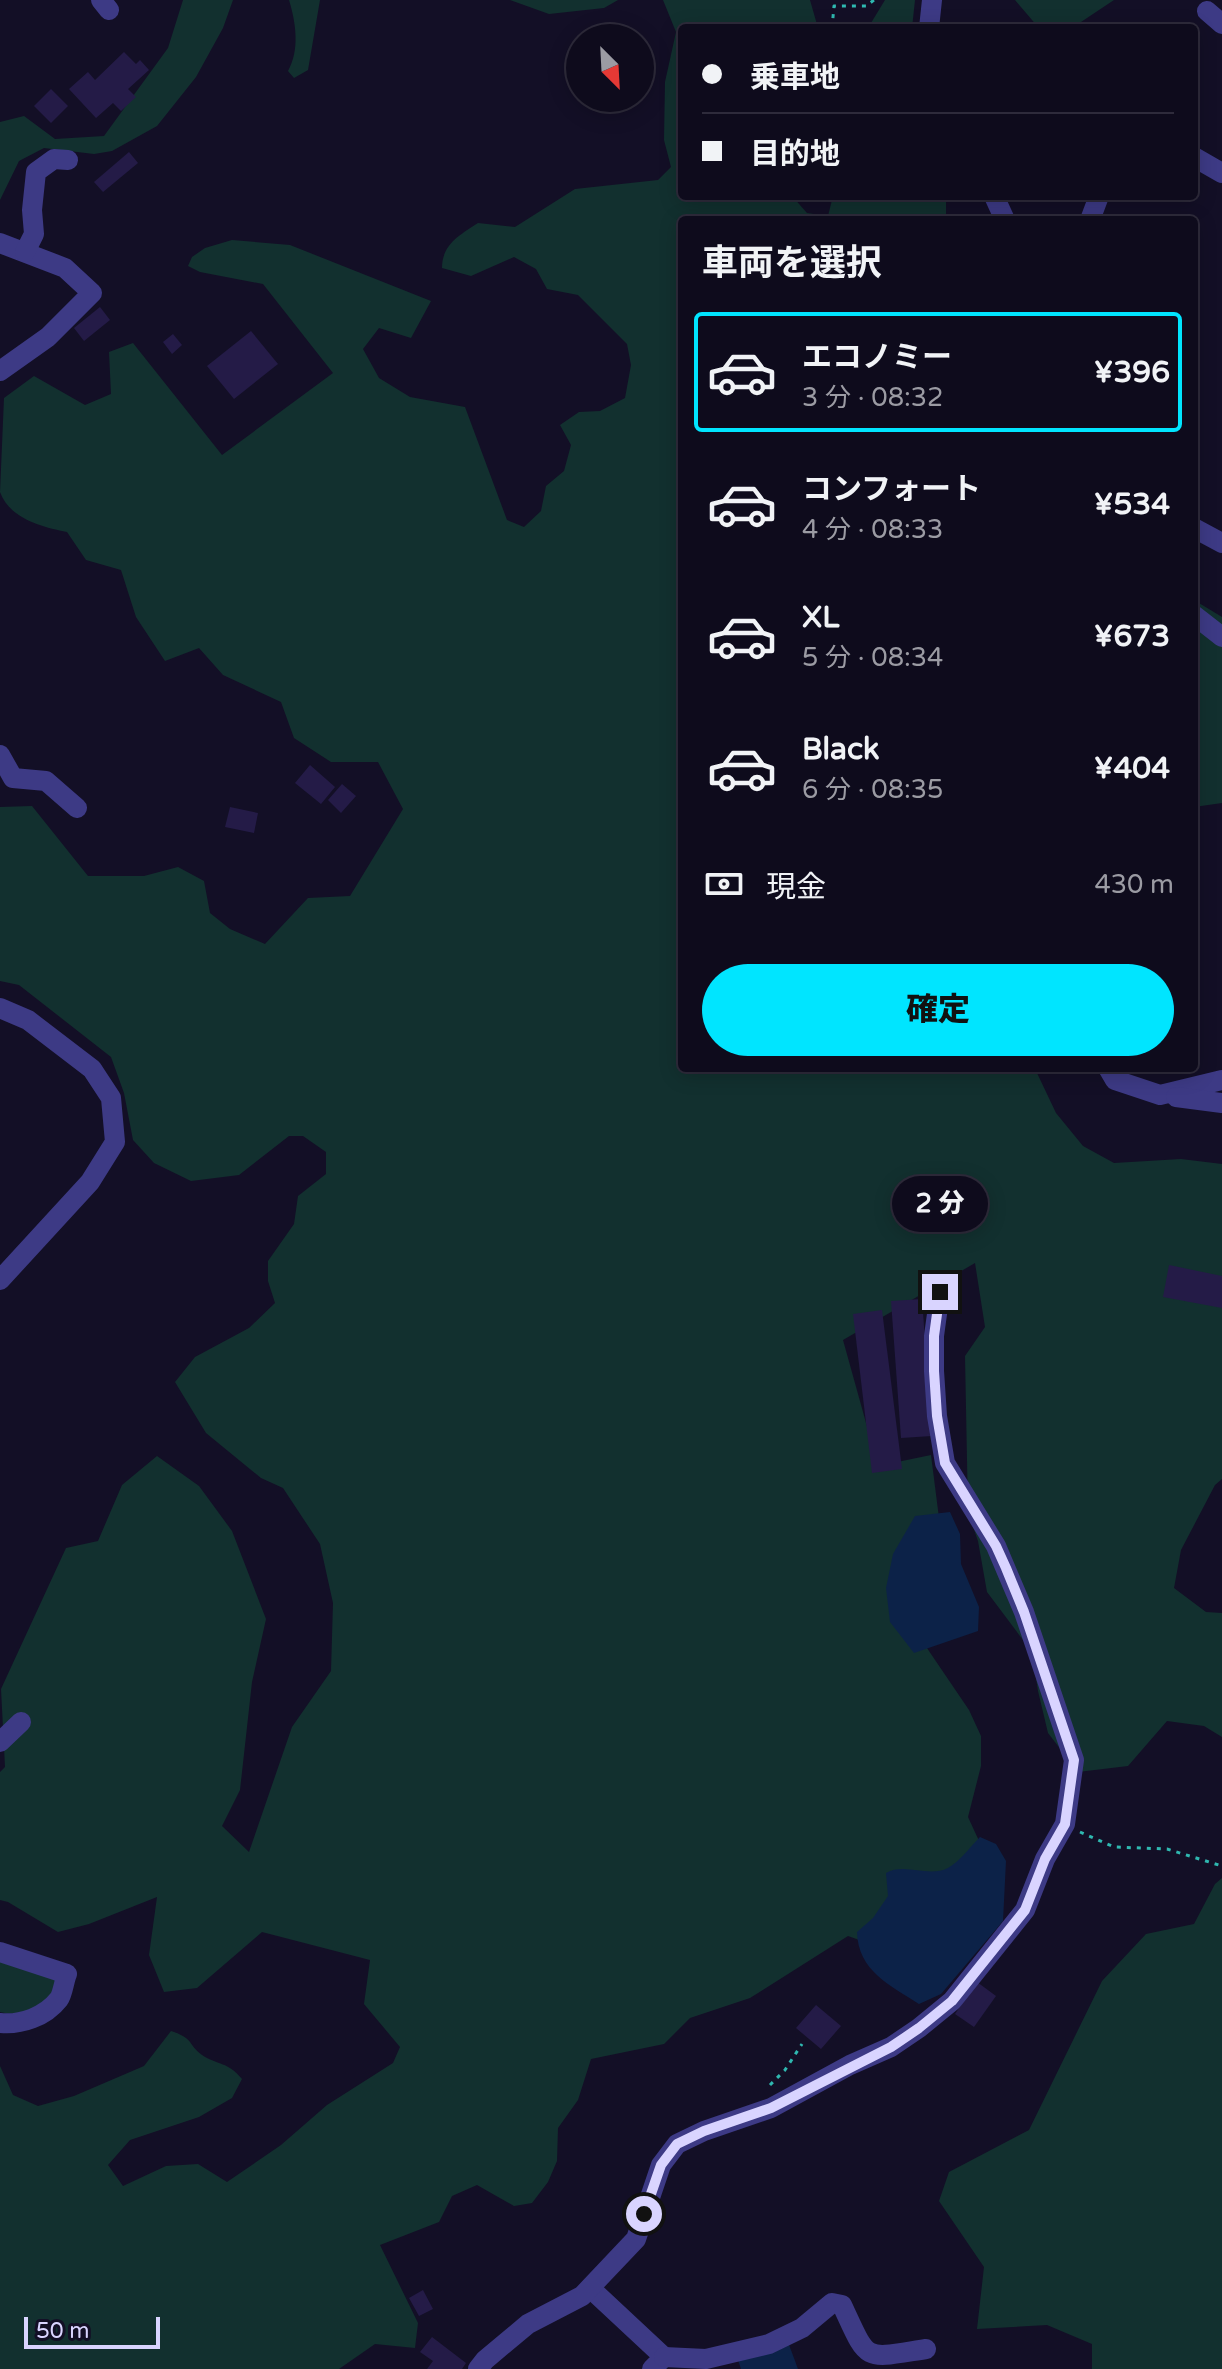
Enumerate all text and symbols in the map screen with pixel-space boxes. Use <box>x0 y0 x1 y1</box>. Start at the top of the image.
north arrow <box>566 24 654 112</box>
map controls <box>566 24 654 112</box>
text: 乗車地 <box>750 59 840 96</box>
text: 目的地 <box>750 136 840 173</box>
text: 車両を選択 <box>702 242 882 285</box>
icon: car <box>706 336 778 408</box>
text: エコノミー <box>802 339 952 376</box>
text: ¥396 <box>1094 354 1170 391</box>
text: 3 分 · 08:32 <box>802 382 943 413</box>
icon: car <box>706 468 778 540</box>
text: コンフォート <box>802 471 981 508</box>
text: ¥534 <box>1094 486 1170 523</box>
text: 4 分 · 08:33 <box>802 514 943 545</box>
text: XL <box>802 599 839 636</box>
icon: car <box>706 600 778 672</box>
text: ¥673 <box>1094 618 1170 655</box>
text: 5 分 · 08:34 <box>802 642 943 673</box>
text: Black <box>802 731 879 768</box>
icon: car <box>706 732 778 804</box>
text: ¥404 <box>1094 750 1170 787</box>
text: 6 分 · 08:35 <box>802 774 943 805</box>
icon: cash <box>702 862 746 906</box>
text: 現金 <box>766 869 826 906</box>
text: 430 m <box>1094 869 1174 900</box>
button: 確定 <box>702 964 1174 1056</box>
callout: 2 分 <box>892 1176 988 1232</box>
text: 2 分 <box>915 1188 965 1219</box>
route end <box>922 1274 958 1310</box>
route start <box>626 2196 662 2232</box>
scale bar <box>24 2313 160 2349</box>
text: 50 m <box>36 2318 90 2344</box>

